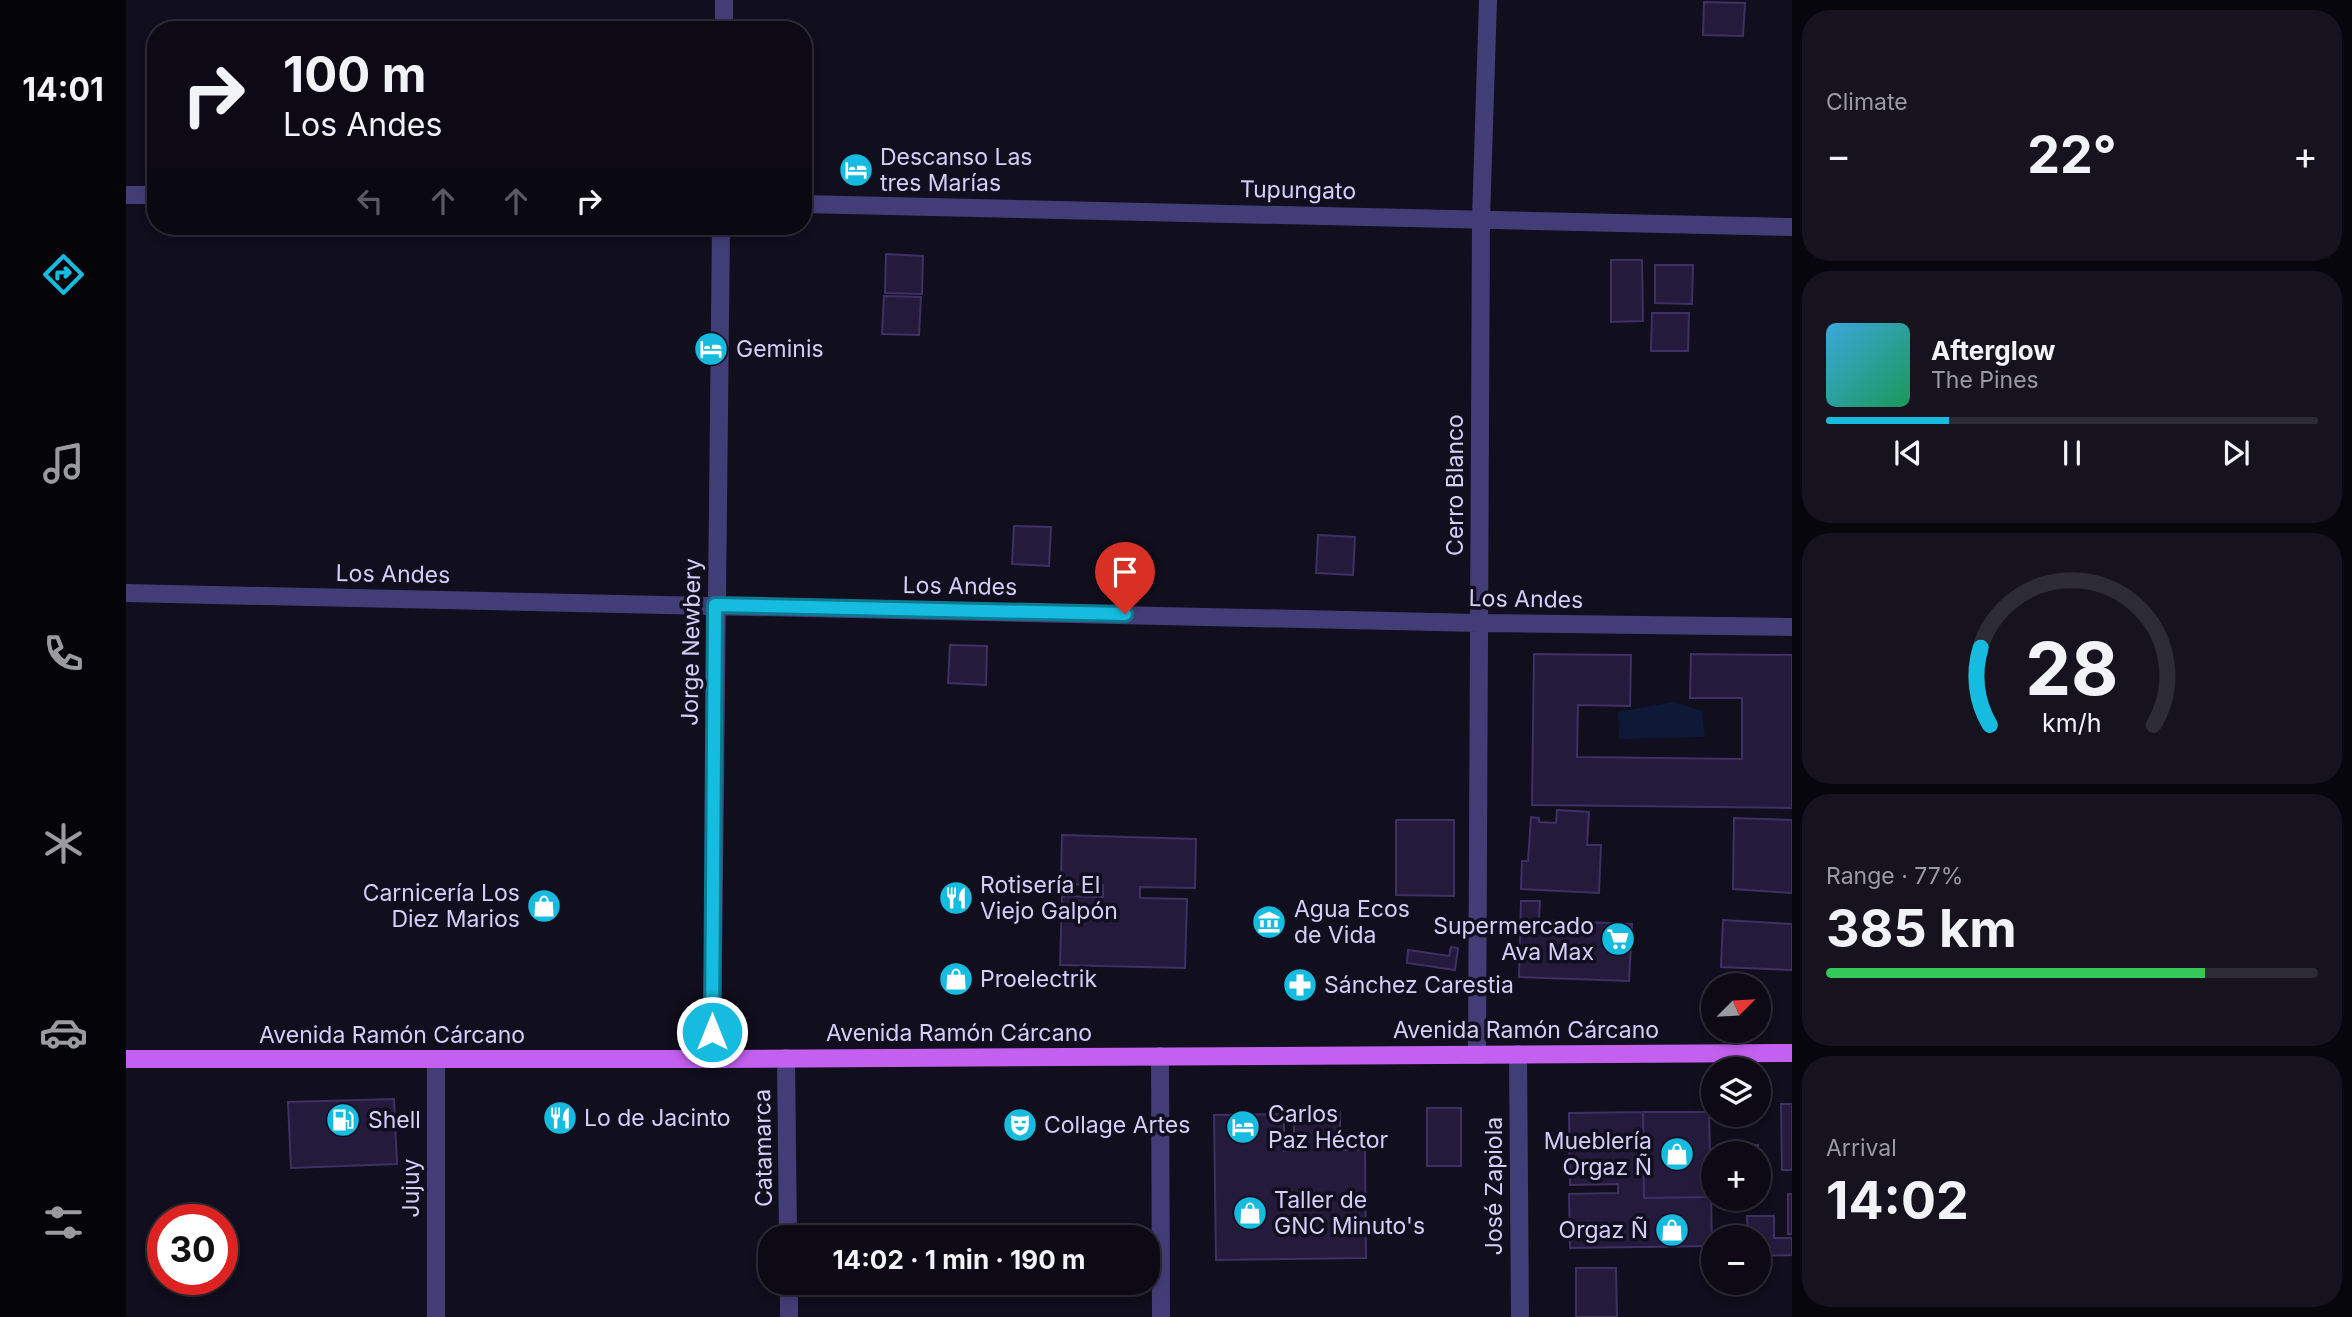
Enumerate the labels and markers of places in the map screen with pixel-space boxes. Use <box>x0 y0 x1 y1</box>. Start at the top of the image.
place label: Descanso Las tres Marías <box>880 143 1032 197</box>
hotel icon: Descanso Las tres Marías <box>837 151 875 189</box>
hotel icon: Geminis <box>692 330 730 368</box>
place label: Geminis <box>736 335 824 363</box>
pin <box>1095 542 1155 614</box>
place label: Rotisería El Viejo Galpón <box>980 871 1118 925</box>
place label: Carnicería Los Diez Marios <box>363 879 520 933</box>
restaurant icon: Rotisería El Viejo Galpón <box>937 879 975 917</box>
shop icon: Carnicería Los Diez Marios <box>525 887 563 925</box>
place label: Agua Ecos de Vida <box>1294 895 1410 949</box>
museum icon: Agua Ecos de Vida <box>1250 903 1288 941</box>
place label: Supermercado Ava Max <box>1433 912 1594 966</box>
supermarket icon: Supermercado Ava Max <box>1599 920 1637 958</box>
shop icon: Proelectrik <box>937 960 975 998</box>
place label: Proelectrik <box>980 965 1097 993</box>
pharmacy icon: Sánchez Carestia <box>1281 966 1319 1004</box>
place label: Sánchez Carestia <box>1324 971 1514 999</box>
restaurant icon: Lo de Jacinto <box>541 1099 579 1137</box>
place label: Carlos Paz Héctor <box>1268 1100 1389 1154</box>
fuel station icon: Shell <box>324 1101 362 1139</box>
place label: Lo de Jacinto <box>584 1104 731 1132</box>
place label: Shell <box>368 1106 421 1134</box>
theatre icon: Collage Artes <box>1001 1106 1039 1144</box>
hotel icon: Carlos Paz Héctor <box>1224 1108 1262 1146</box>
place label: Collage Artes <box>1044 1111 1190 1139</box>
place label: Mueblería Orgaz Ñ <box>1544 1127 1652 1181</box>
shop icon: Mueblería Orgaz Ñ <box>1658 1135 1696 1173</box>
place label: Taller de GNC Minuto's <box>1274 1186 1425 1240</box>
shop icon: Taller de GNC Minuto's <box>1231 1194 1269 1232</box>
shop icon: Orgaz Ñ <box>1653 1211 1691 1249</box>
place label: Orgaz Ñ <box>1559 1216 1648 1244</box>

